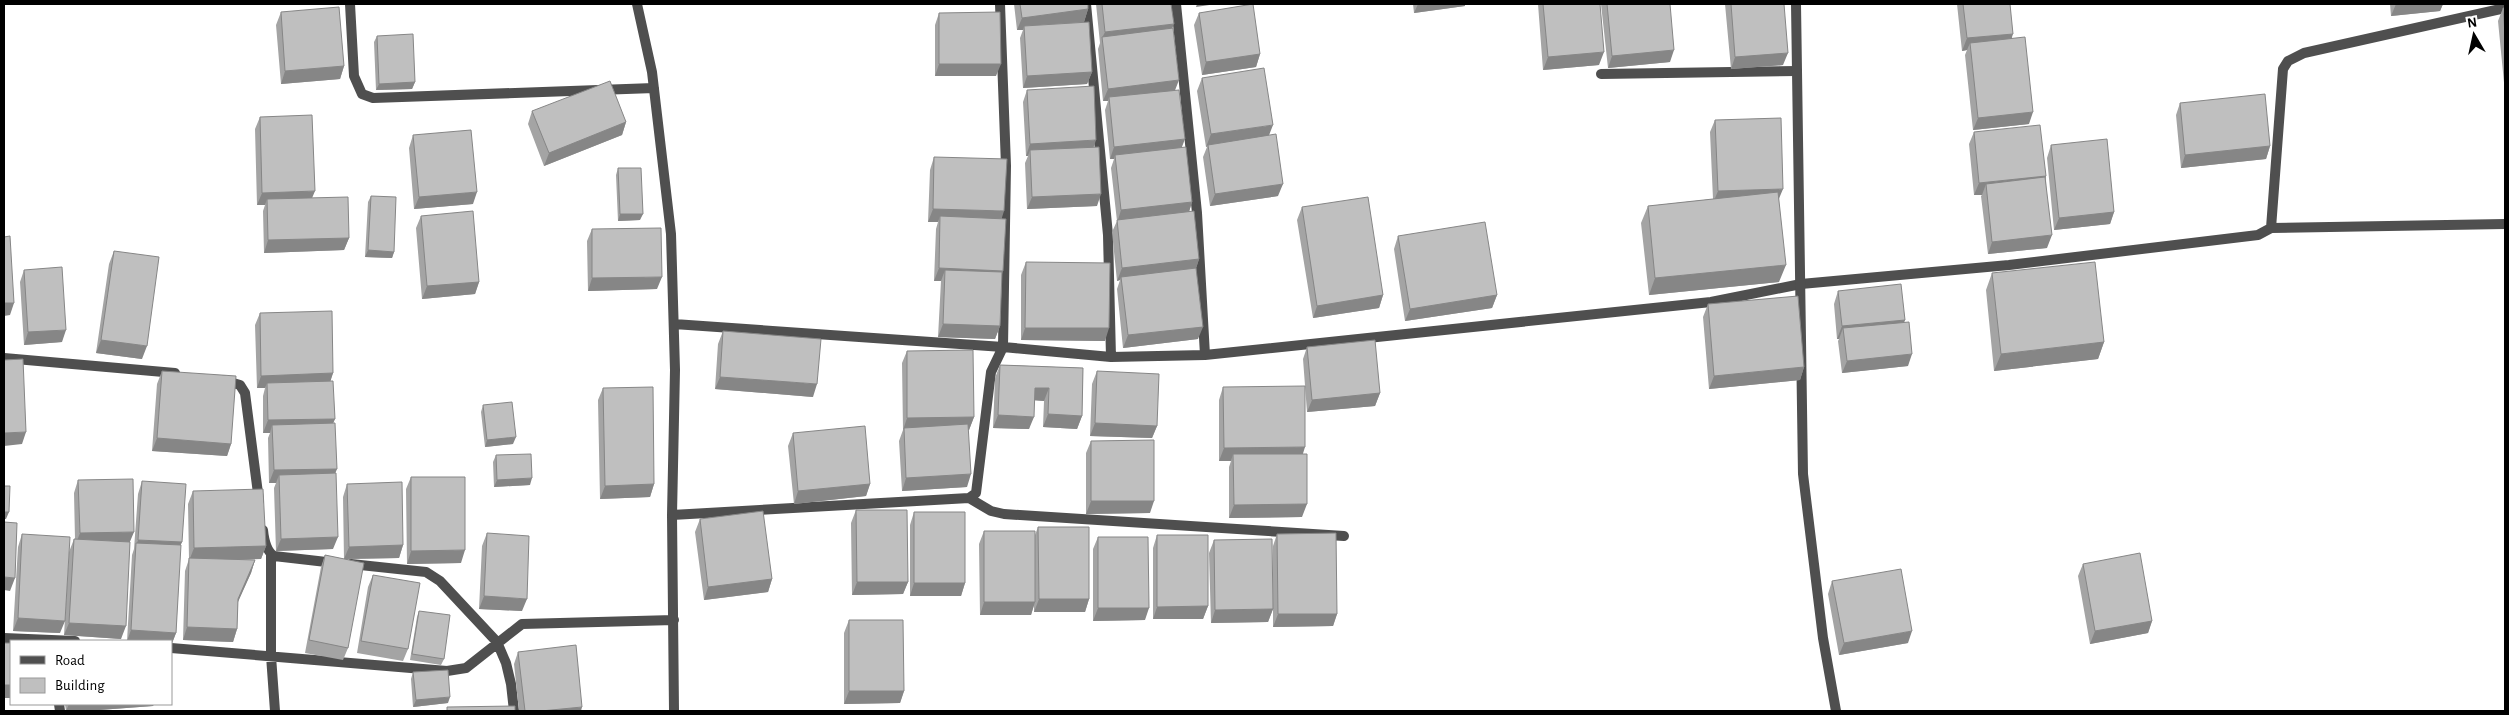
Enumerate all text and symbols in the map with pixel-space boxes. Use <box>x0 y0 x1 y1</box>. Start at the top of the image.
north arrow <box>2449 10 2499 60</box>
text: N <box>2466 15 2478 31</box>
legend <box>10 640 172 705</box>
text: Road <box>55 653 85 668</box>
text: Building <box>55 678 105 693</box>

